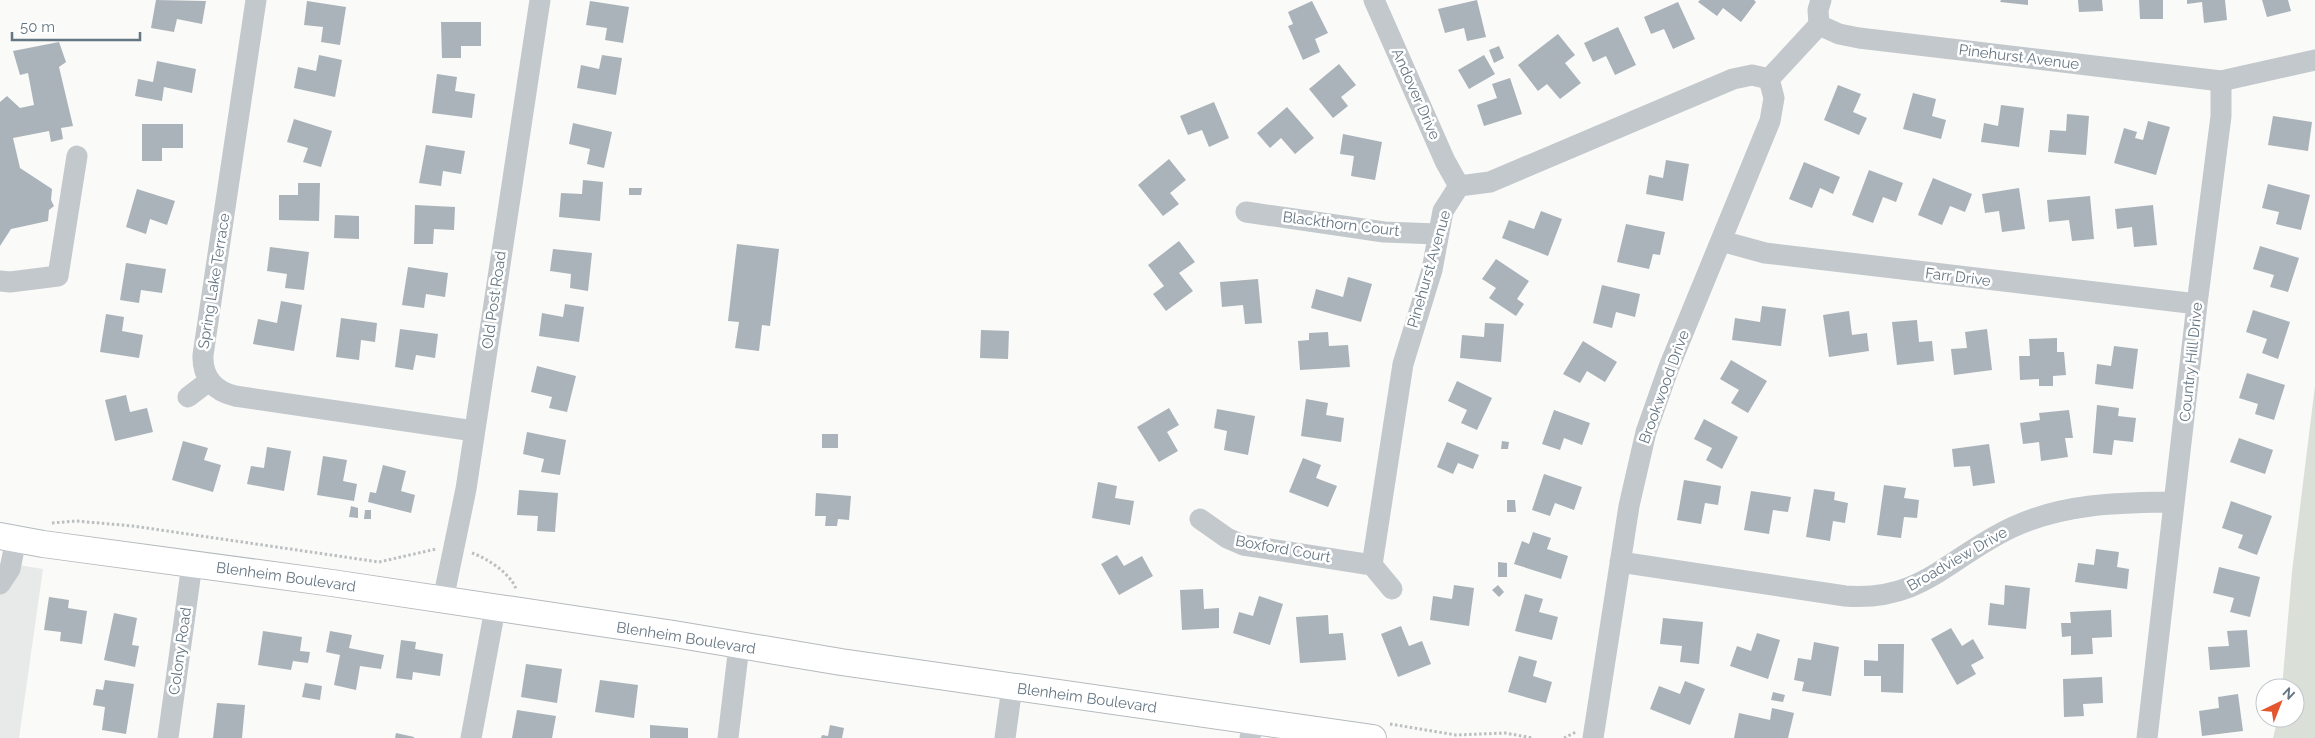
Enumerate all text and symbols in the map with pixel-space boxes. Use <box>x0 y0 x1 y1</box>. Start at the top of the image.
scale bar <box>12 10 140 42</box>
text: 50 m <box>20 18 55 36</box>
street label: Pinehurst Avenue <box>1958 41 2081 73</box>
street label: Andover Drive <box>1388 46 1444 143</box>
street label: Blackthorn Court <box>1282 208 1400 240</box>
street label: Pinehurst Avenue <box>1404 208 1454 330</box>
street label: Spring Lake Terrace <box>194 212 234 350</box>
street label: Old Post Road <box>478 250 510 350</box>
street label: Farr Drive <box>1924 264 1992 290</box>
street label: Country Hill Drive <box>2176 301 2206 423</box>
street label: Brookwood Drive <box>1635 328 1693 446</box>
street label: Broadview Drive <box>1904 523 2010 595</box>
street label: Boxford Court <box>1234 532 1332 566</box>
street label: Blenheim Boulevard <box>215 558 357 596</box>
street label: Colony Road <box>165 606 195 696</box>
street label: Blenheim Boulevard <box>615 618 757 658</box>
north arrow <box>2255 678 2305 728</box>
street label: Blenheim Boulevard <box>1016 679 1158 717</box>
text: N <box>2280 684 2298 703</box>

